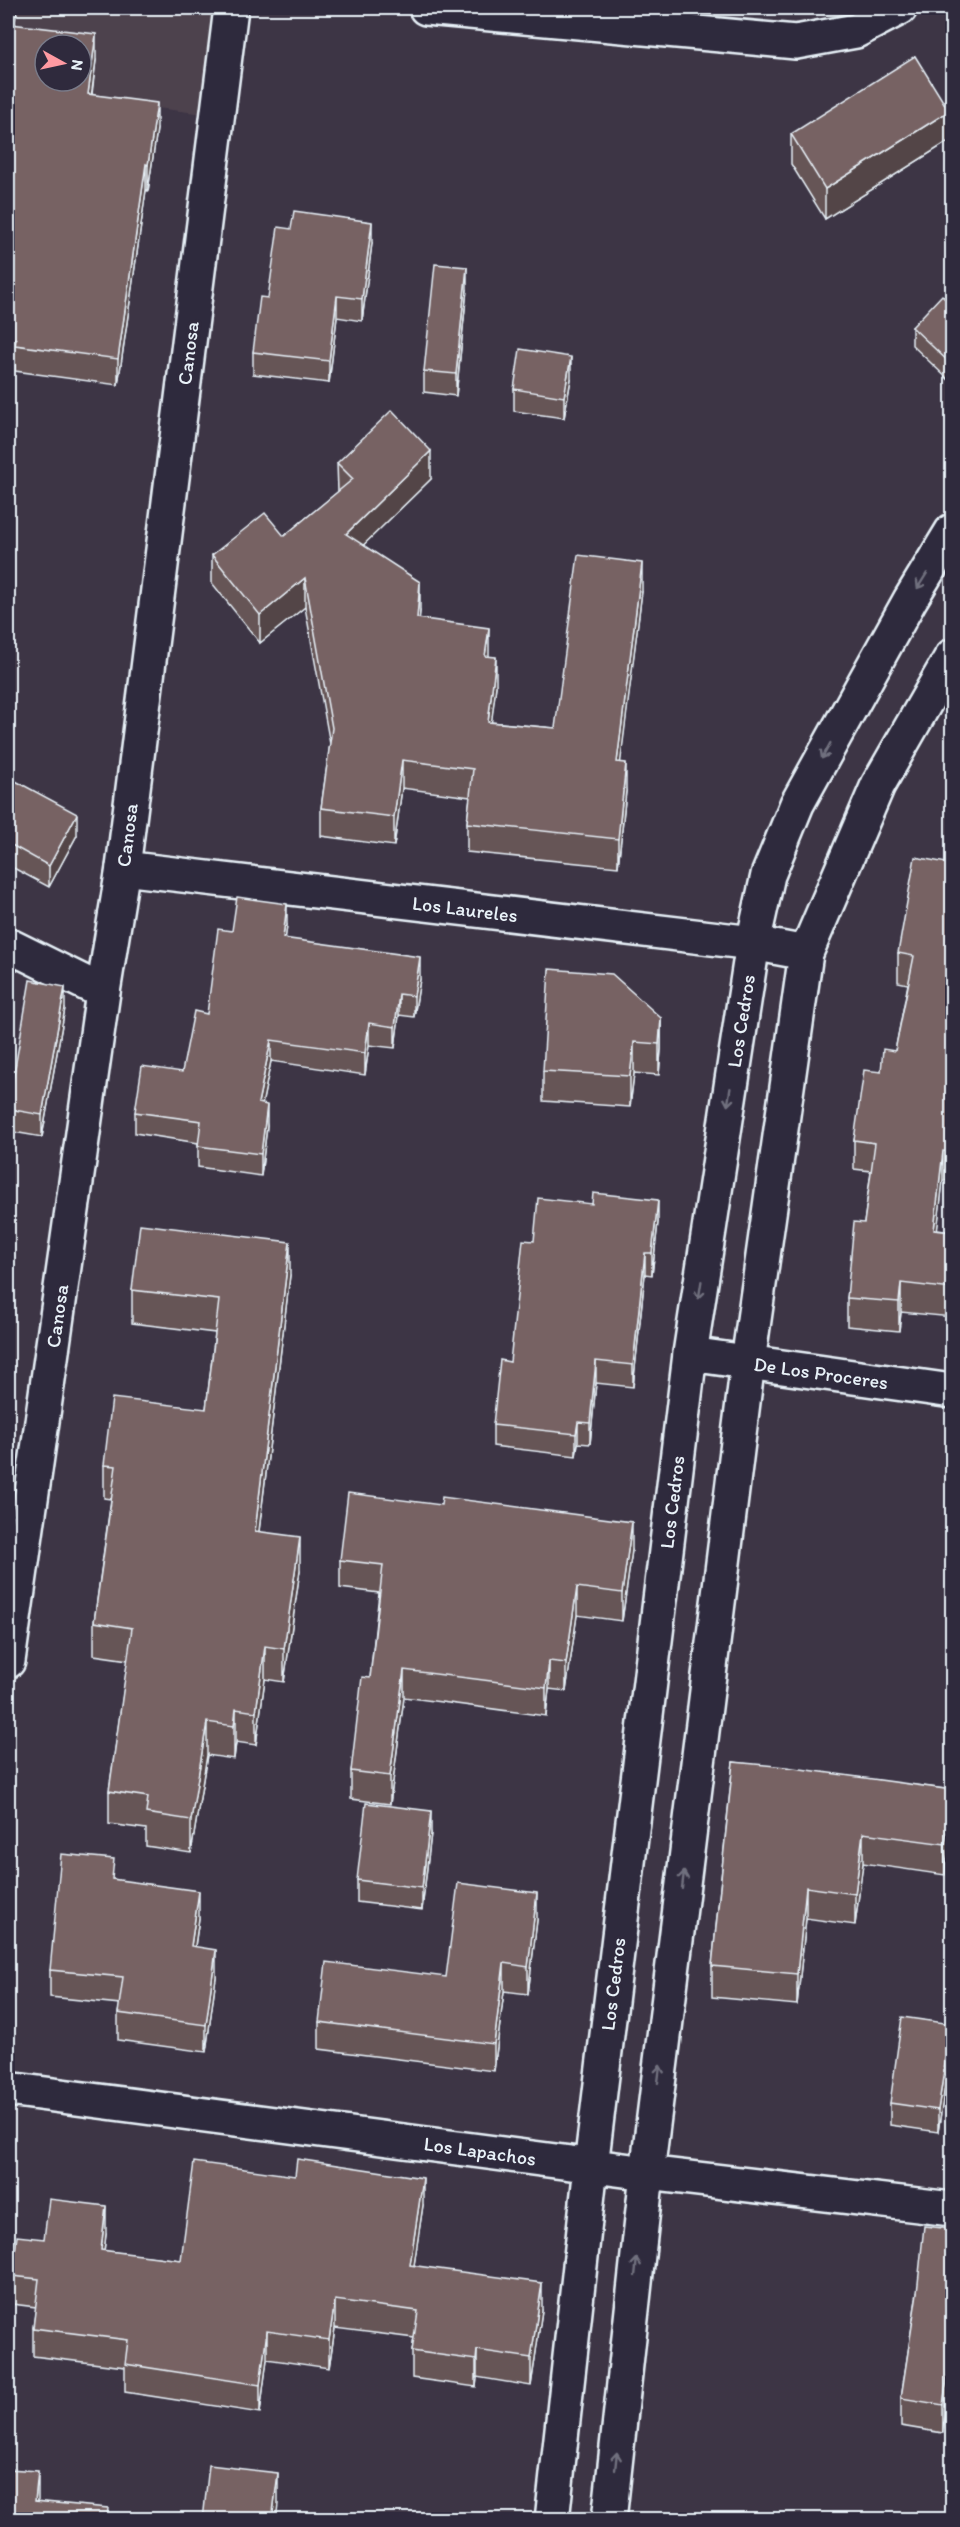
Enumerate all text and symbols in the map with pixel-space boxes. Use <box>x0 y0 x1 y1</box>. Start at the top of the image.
north arrow <box>33 33 93 93</box>
text: N <box>67 58 88 72</box>
street label: Canosa <box>172 319 204 386</box>
one-way arrow <box>915 572 927 589</box>
one-way arrow <box>820 742 832 759</box>
street label: Canosa <box>111 801 143 868</box>
street label: Los Laureles <box>411 891 519 927</box>
street label: Los Cedros <box>722 973 760 1069</box>
one-way arrow <box>724 1087 735 1107</box>
one-way arrow <box>694 1279 705 1299</box>
street label: Canosa <box>41 1282 73 1349</box>
street label: De Los Proceres <box>752 1352 890 1394</box>
street label: Los Cedros <box>654 1454 690 1550</box>
one-way arrow <box>678 1871 689 1891</box>
street label: Los Cedros <box>595 1936 631 2032</box>
one-way arrow <box>654 2064 665 2084</box>
street label: Los Lapachos <box>422 2131 538 2171</box>
one-way arrow <box>631 2258 642 2278</box>
one-way arrow <box>610 2452 621 2472</box>

